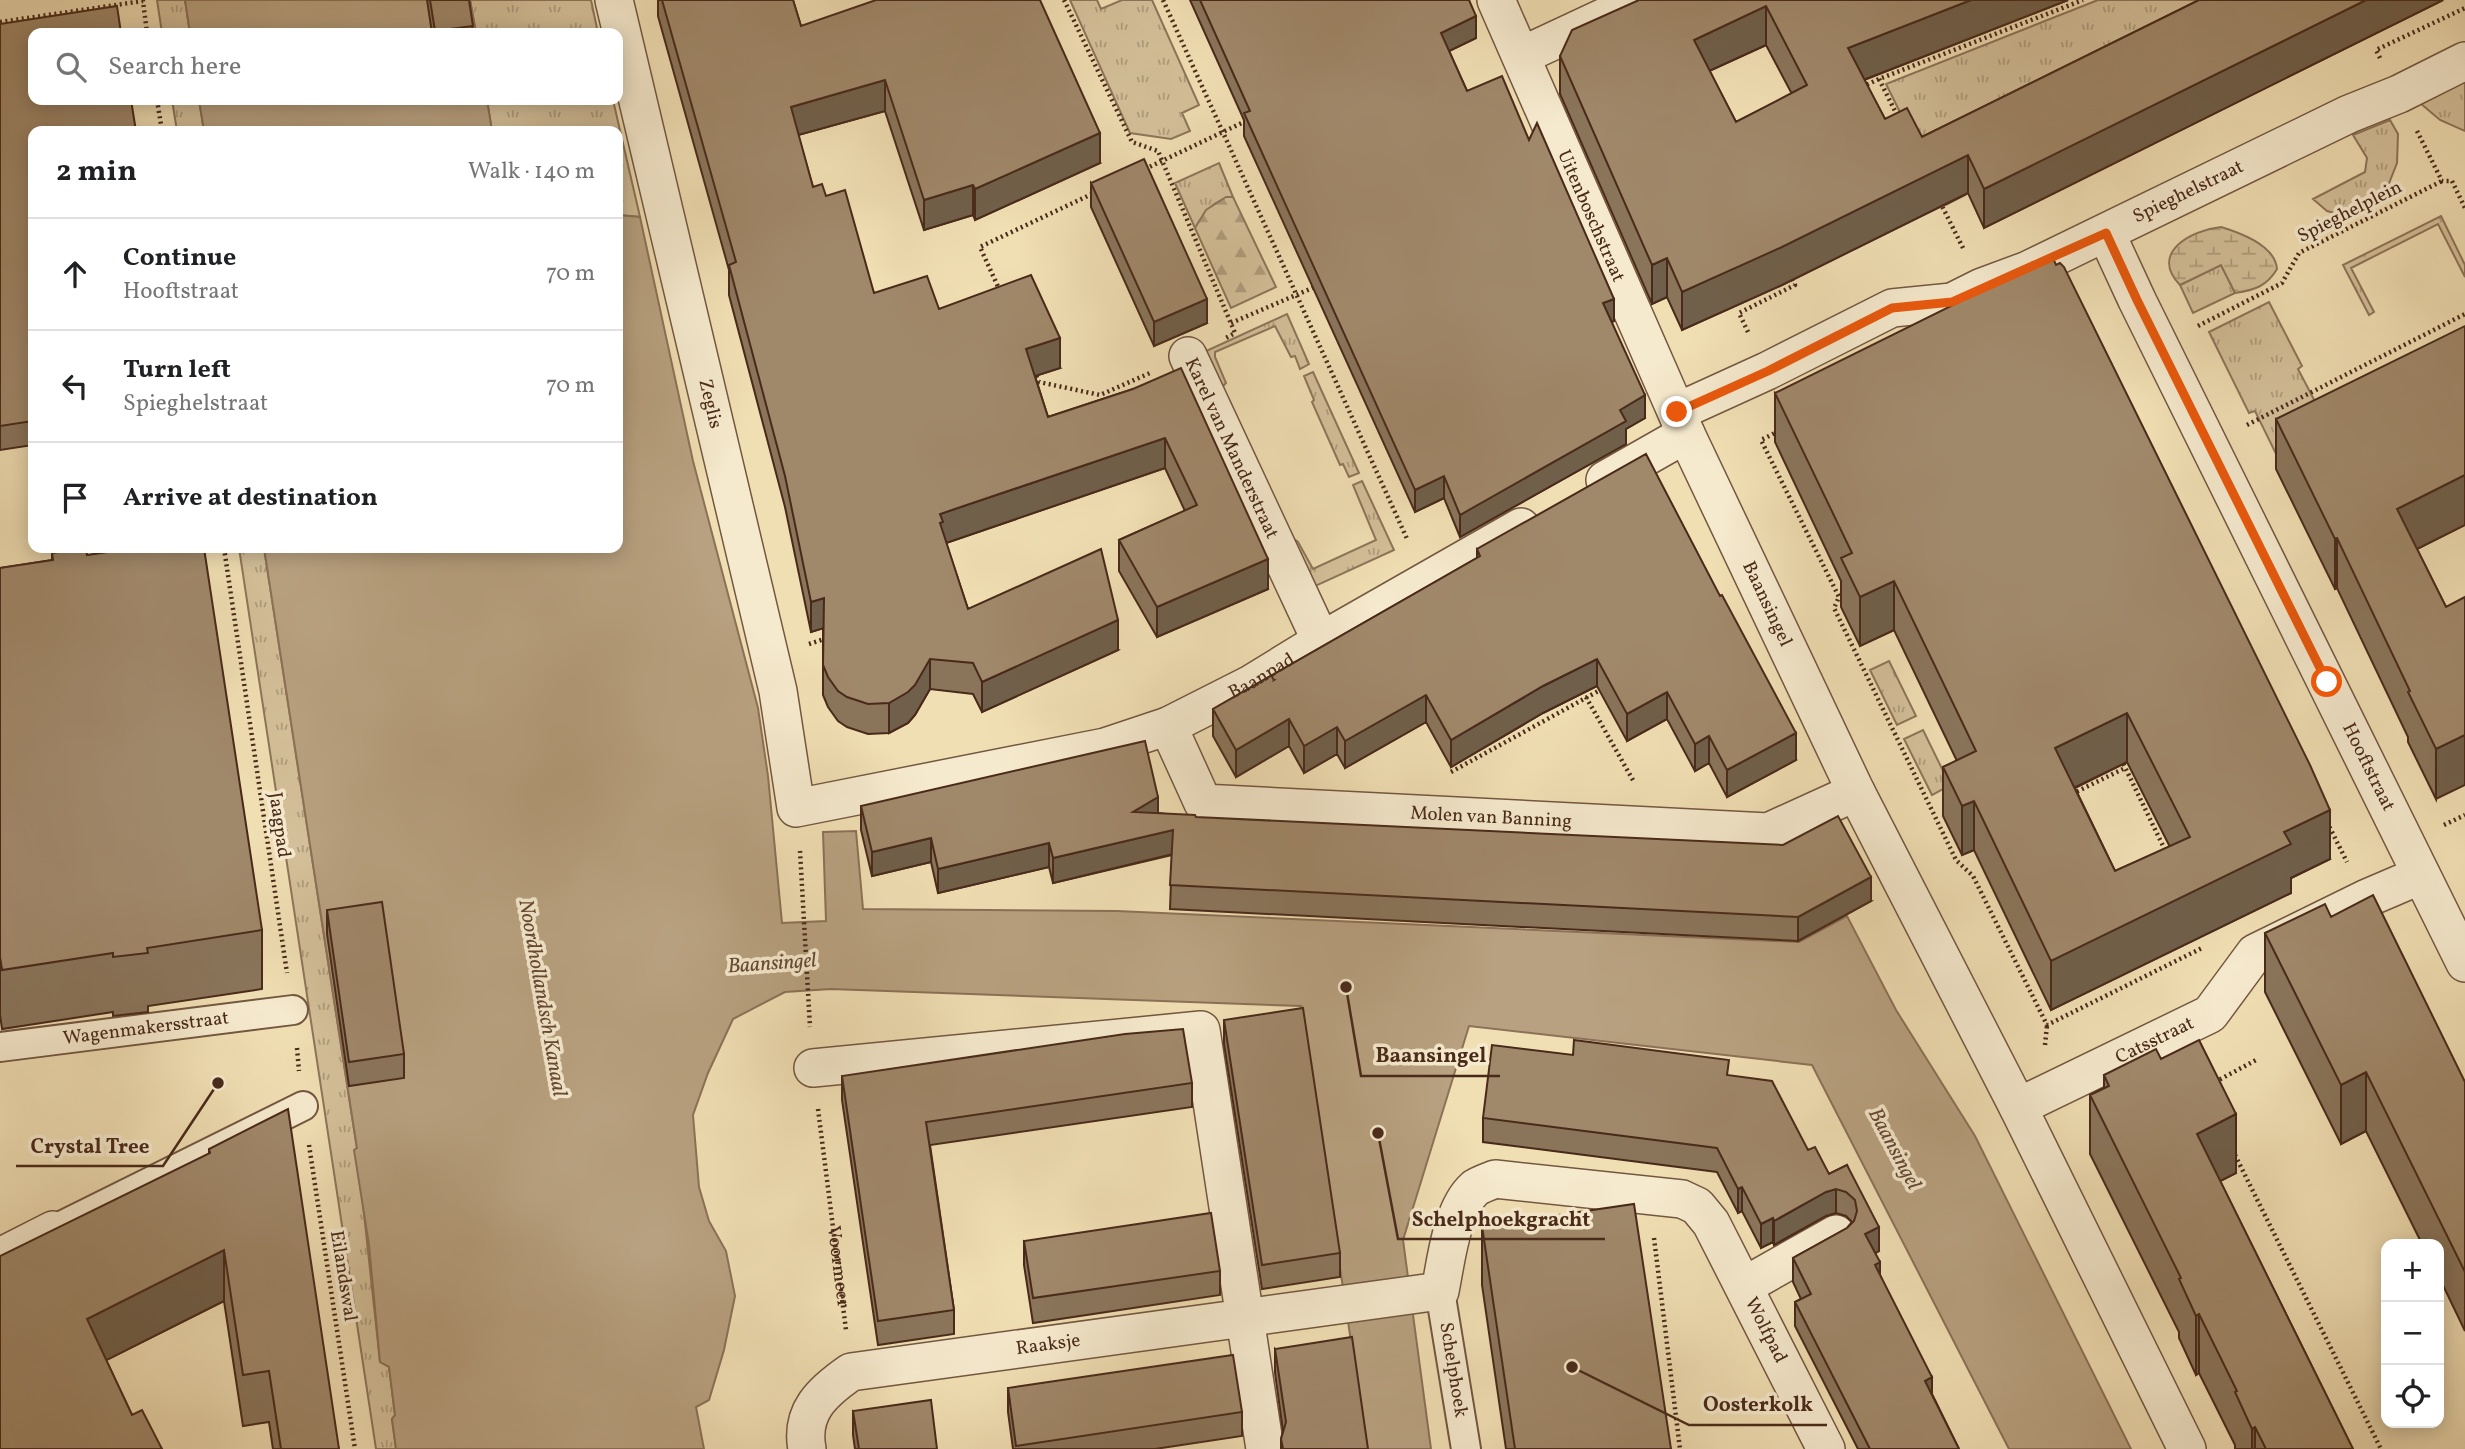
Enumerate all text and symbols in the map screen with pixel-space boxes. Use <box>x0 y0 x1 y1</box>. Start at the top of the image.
search box <box>28 28 623 105</box>
icon: search <box>52 48 90 86</box>
text: Search here <box>108 49 241 85</box>
street label: Uitenboschstraat <box>1550 146 1631 287</box>
text: 2 min <box>56 151 137 193</box>
street label: Spieghelstraat <box>2129 154 2248 230</box>
text: Walk · 140 m <box>468 156 595 188</box>
street label: Spieghelplein <box>2293 174 2407 250</box>
text: Continue <box>123 240 236 276</box>
icon: ahead <box>56 255 94 293</box>
text: 70 m <box>546 258 595 290</box>
text: Hooftstraat <box>123 276 239 308</box>
text: Turn left <box>123 352 231 388</box>
street label: Karel van Manderstraat <box>1178 354 1285 544</box>
icon: left <box>56 367 94 405</box>
text: 70 m <box>546 370 595 402</box>
street label: Zeglis <box>691 376 728 431</box>
text: Spieghelstraat <box>123 388 268 420</box>
route end <box>1661 396 1692 427</box>
icon: arrive <box>56 479 94 517</box>
text: Arrive at destination <box>123 480 378 516</box>
street label: Baansingel <box>1735 557 1798 651</box>
street label: Baanpad <box>1224 647 1300 706</box>
route start <box>2311 666 2342 697</box>
street label: Hooftstraat <box>2335 718 2401 816</box>
street label: Jaagpad <box>262 791 296 859</box>
street label: Molen van Banning <box>1409 801 1573 835</box>
water label: Noordhollandsch Kanaal <box>510 897 574 1099</box>
water label: Baansingel <box>727 946 817 982</box>
street label: Wagenmakersstraat <box>61 1005 231 1052</box>
street label: Catsstraat <box>2111 1010 2199 1071</box>
callout: Baansingel <box>1361 1034 1500 1076</box>
text: Baansingel <box>1376 1042 1486 1071</box>
water label: Baansingel <box>1860 1103 1928 1195</box>
callout: Crystal Tree <box>16 1124 163 1166</box>
text: Crystal Tree <box>31 1133 149 1162</box>
callout: Schelphoekgracht <box>1398 1197 1605 1239</box>
text: Schelphoekgracht <box>1412 1206 1590 1235</box>
street label: Voormeer <box>820 1224 856 1309</box>
street label: Eilandswal <box>323 1229 363 1324</box>
map controls <box>2381 1239 2444 1428</box>
button: + <box>2381 1239 2444 1302</box>
street label: Wolfpad <box>1738 1293 1793 1368</box>
button: − <box>2381 1302 2444 1365</box>
street label: Schelphoek <box>1432 1320 1474 1419</box>
street label: Raaksje <box>1014 1328 1082 1362</box>
button: locate <box>2381 1365 2444 1428</box>
callout: Oosterkolk <box>1689 1383 1827 1425</box>
text: Oosterkolk <box>1703 1391 1813 1420</box>

